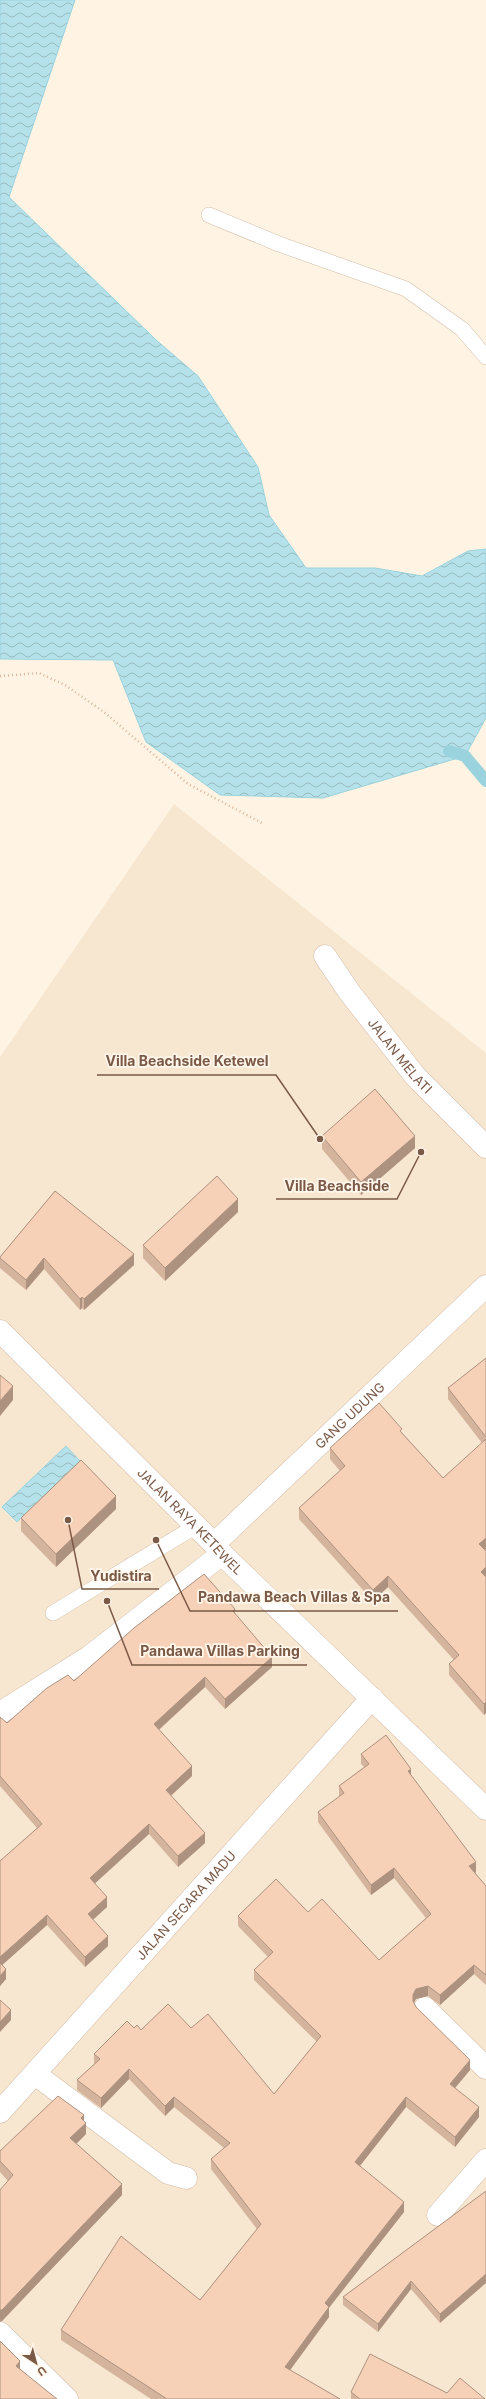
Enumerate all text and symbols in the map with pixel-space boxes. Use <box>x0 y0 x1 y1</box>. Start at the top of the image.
street label: JALAN MELATI <box>365 1015 436 1097</box>
callout: Villa Beachside Ketewel <box>97 1049 276 1075</box>
text: Villa Beachside Ketewel <box>105 1052 269 1069</box>
callout: Villa Beachside <box>276 1173 397 1199</box>
text: Villa Beachside <box>285 1177 389 1194</box>
street label: GANG UDUNG <box>312 1379 388 1452</box>
street label: JALAN RAYA KETEWEL <box>134 1464 246 1578</box>
callout: Yudistira <box>82 1563 159 1589</box>
text: Yudistira <box>90 1567 152 1584</box>
callout: Pandawa Beach Villas & Spa <box>190 1585 398 1611</box>
text: Pandawa Beach Villas & Spa <box>198 1588 390 1605</box>
callout: Pandawa Villas Parking <box>132 1639 307 1665</box>
text: Pandawa Villas Parking <box>140 1642 300 1659</box>
street label: JALAN SEGARA MADU <box>133 1847 239 1963</box>
north arrow <box>16 2343 56 2383</box>
text: U <box>35 2363 49 2379</box>

